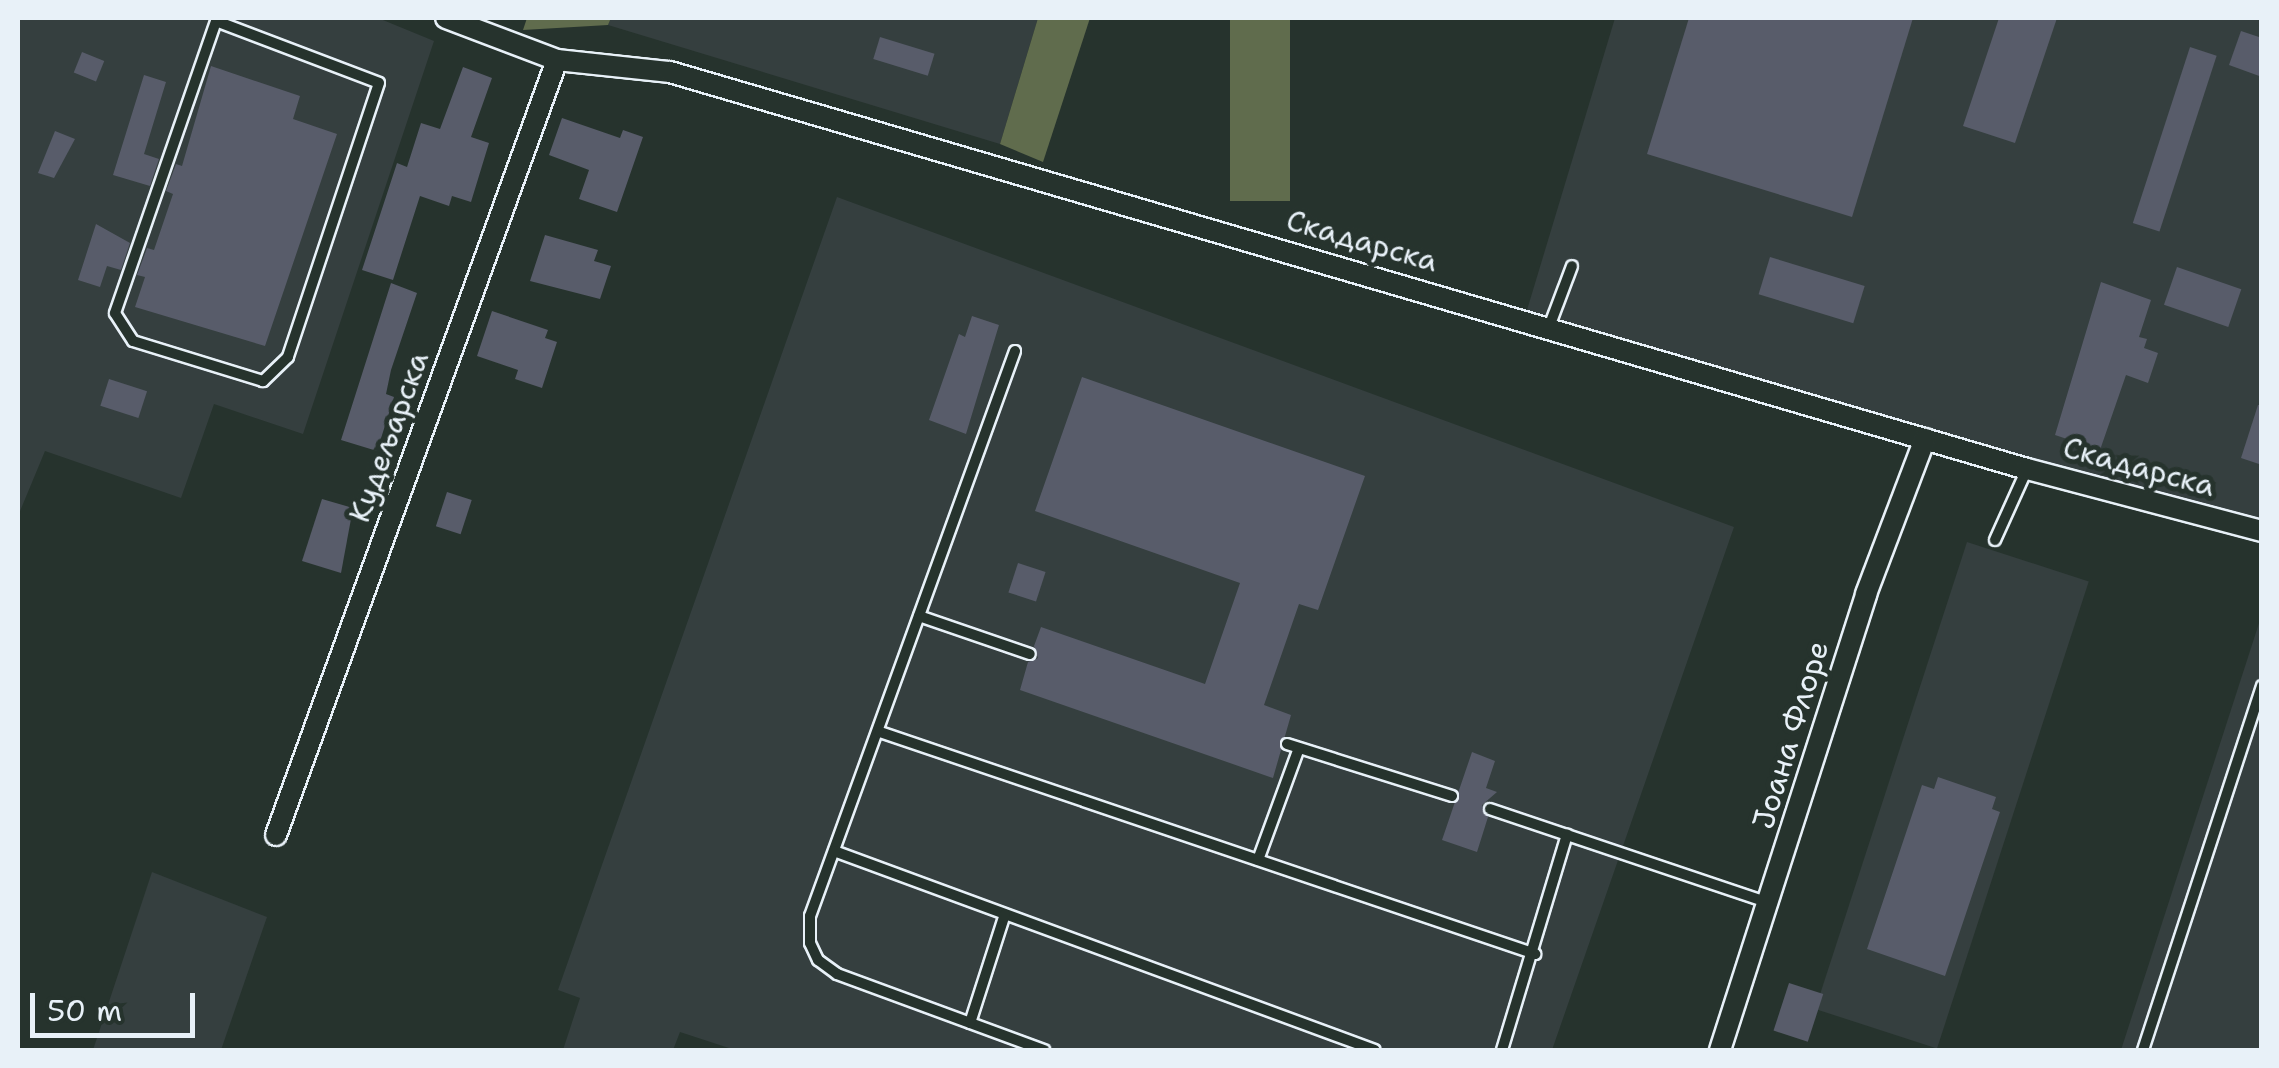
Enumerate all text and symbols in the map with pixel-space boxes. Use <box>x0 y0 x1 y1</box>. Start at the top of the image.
street label: Скадарска <box>1282 202 1442 280</box>
street label: Кудељарска <box>341 347 437 527</box>
street label: Скадарска <box>2059 429 2219 505</box>
street label: Јоана Флоре <box>1745 637 1837 833</box>
scale bar <box>35 973 200 1035</box>
text: 50 m <box>47 990 122 1031</box>

